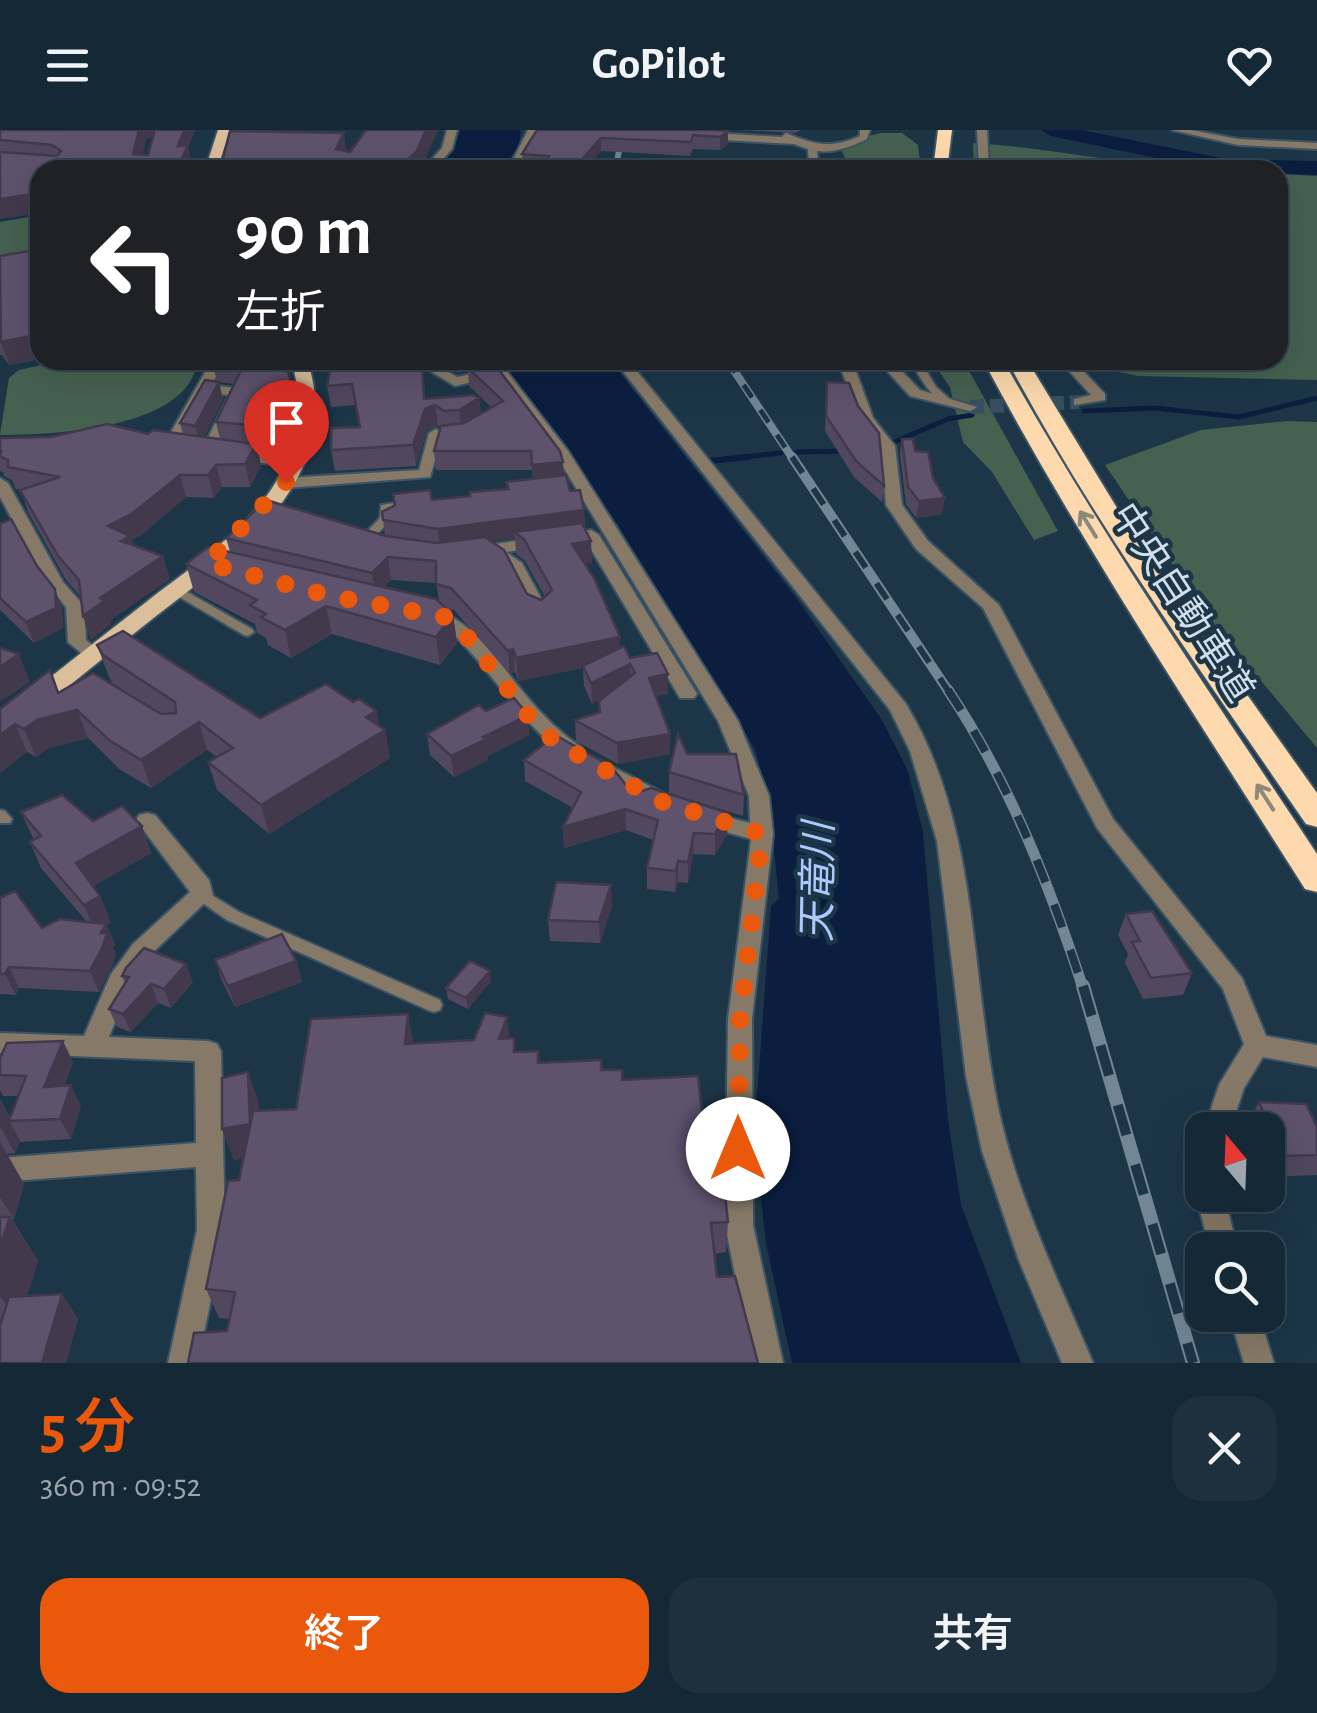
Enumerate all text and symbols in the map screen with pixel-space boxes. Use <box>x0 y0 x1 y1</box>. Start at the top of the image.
icon: menu <box>40 38 95 93</box>
icon: heart <box>1222 38 1277 93</box>
text: GoPilot <box>592 42 725 87</box>
text: 90 m <box>235 197 372 267</box>
icon: left <box>70 200 200 330</box>
text: 左折 <box>235 291 325 336</box>
pin <box>244 380 329 483</box>
icon: arrive <box>259 395 314 450</box>
street label: 中央自動車道 <box>1103 495 1262 709</box>
one-way arrow <box>1078 511 1098 539</box>
one-way arrow <box>1254 784 1275 812</box>
water label: 天竜川 <box>796 818 840 942</box>
position arrow <box>686 1097 790 1201</box>
north arrow <box>1185 1112 1285 1212</box>
map controls <box>1185 1112 1285 1332</box>
button: search <box>1185 1232 1285 1332</box>
button: close <box>1172 1396 1277 1501</box>
text: 5 分 <box>40 1399 135 1459</box>
text: 360 m · 09:52 <box>40 1470 201 1502</box>
button: 終了 <box>40 1578 649 1693</box>
button: 共有 <box>669 1578 1277 1693</box>

